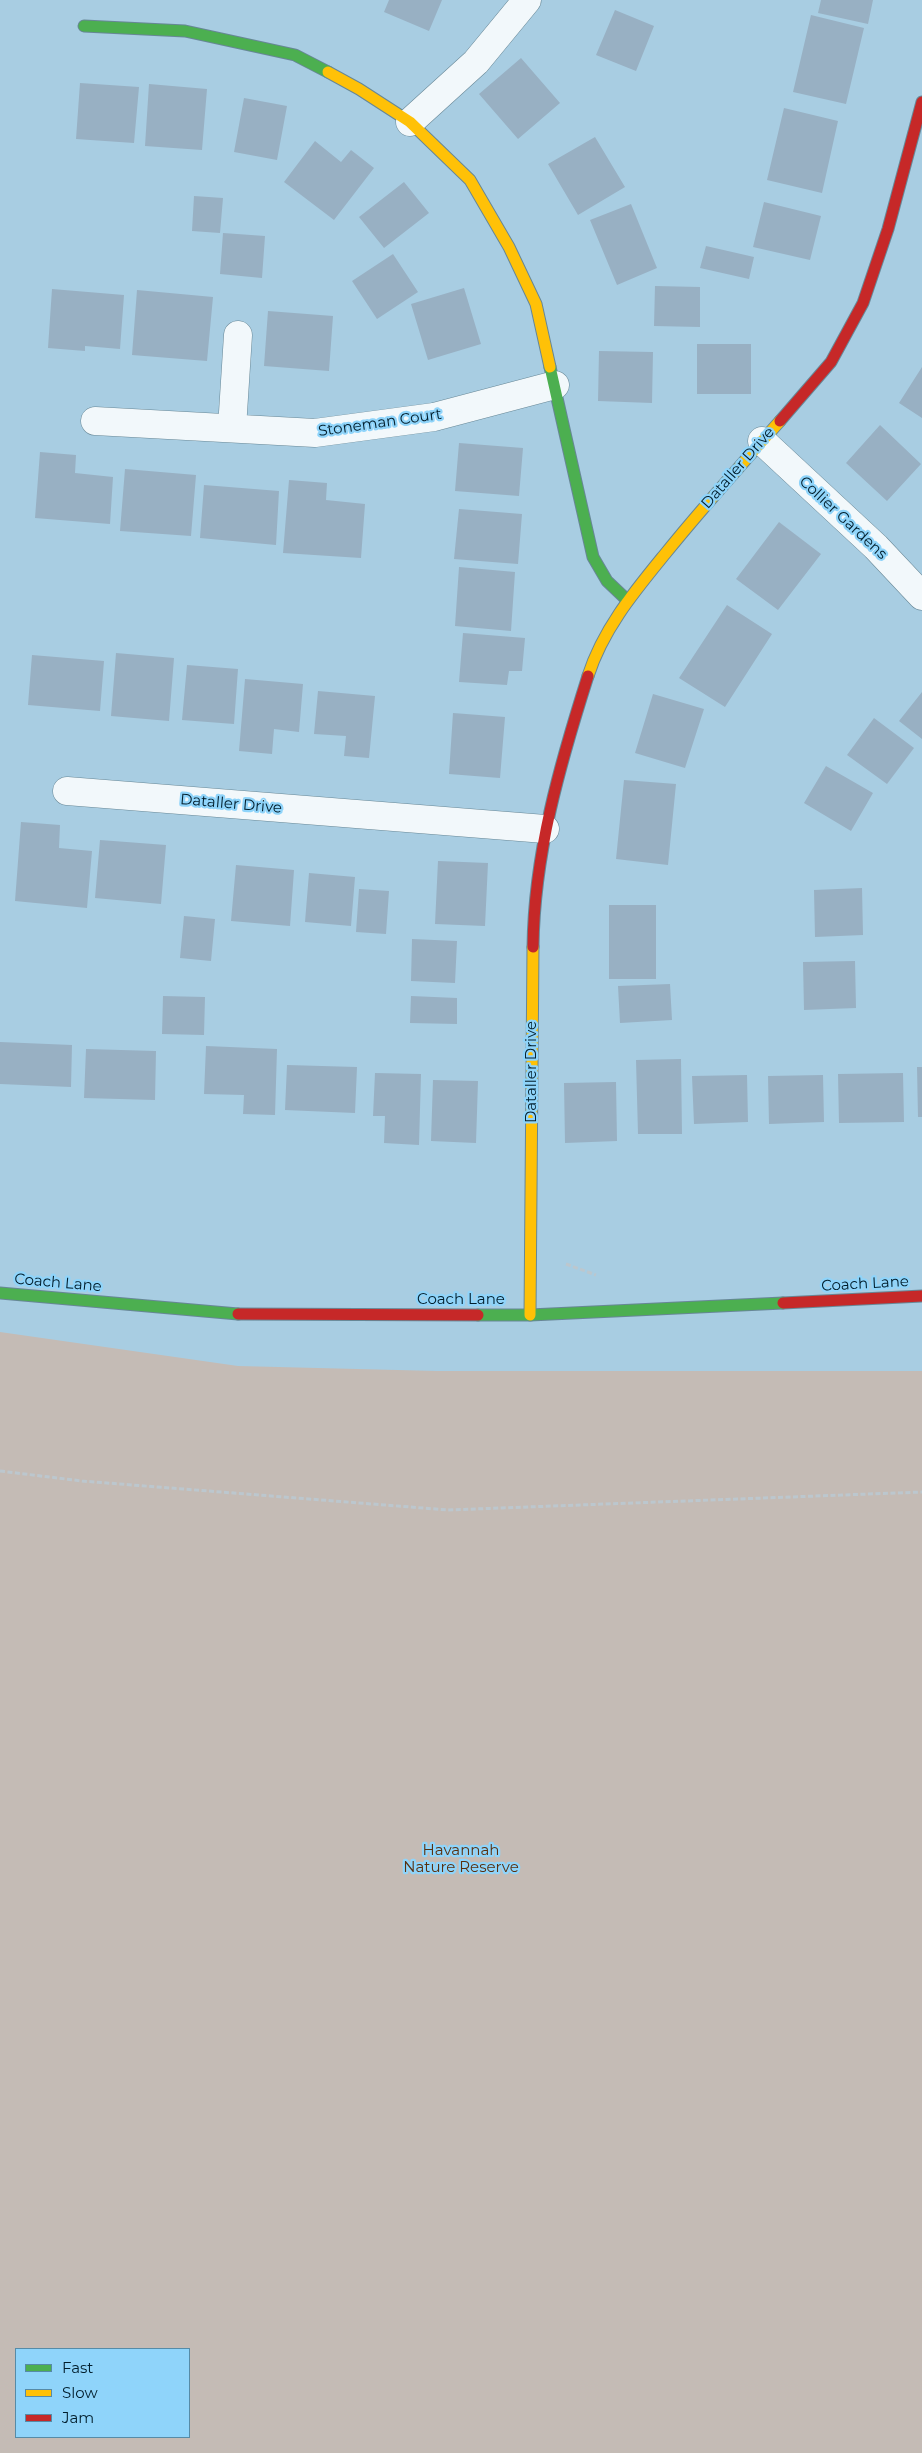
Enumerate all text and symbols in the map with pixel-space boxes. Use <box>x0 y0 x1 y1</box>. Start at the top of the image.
street label: Stoneman Court <box>317 405 443 441</box>
street label: Dataller Drive <box>698 424 778 512</box>
street label: Collier Gardens <box>795 473 891 563</box>
street label: Dataller Drive <box>179 791 283 817</box>
street label: Dataller Drive <box>523 1021 541 1123</box>
street label: Coach Lane <box>13 1270 103 1296</box>
street label: Coach Lane <box>821 1273 909 1295</box>
street label: Coach Lane <box>417 1291 505 1309</box>
park label: Havannah Nature Reserve <box>403 1842 519 1877</box>
legend <box>15 2348 190 2438</box>
text: Fast <box>62 2358 93 2377</box>
text: Slow <box>62 2383 98 2402</box>
text: Jam <box>62 2408 94 2427</box>

